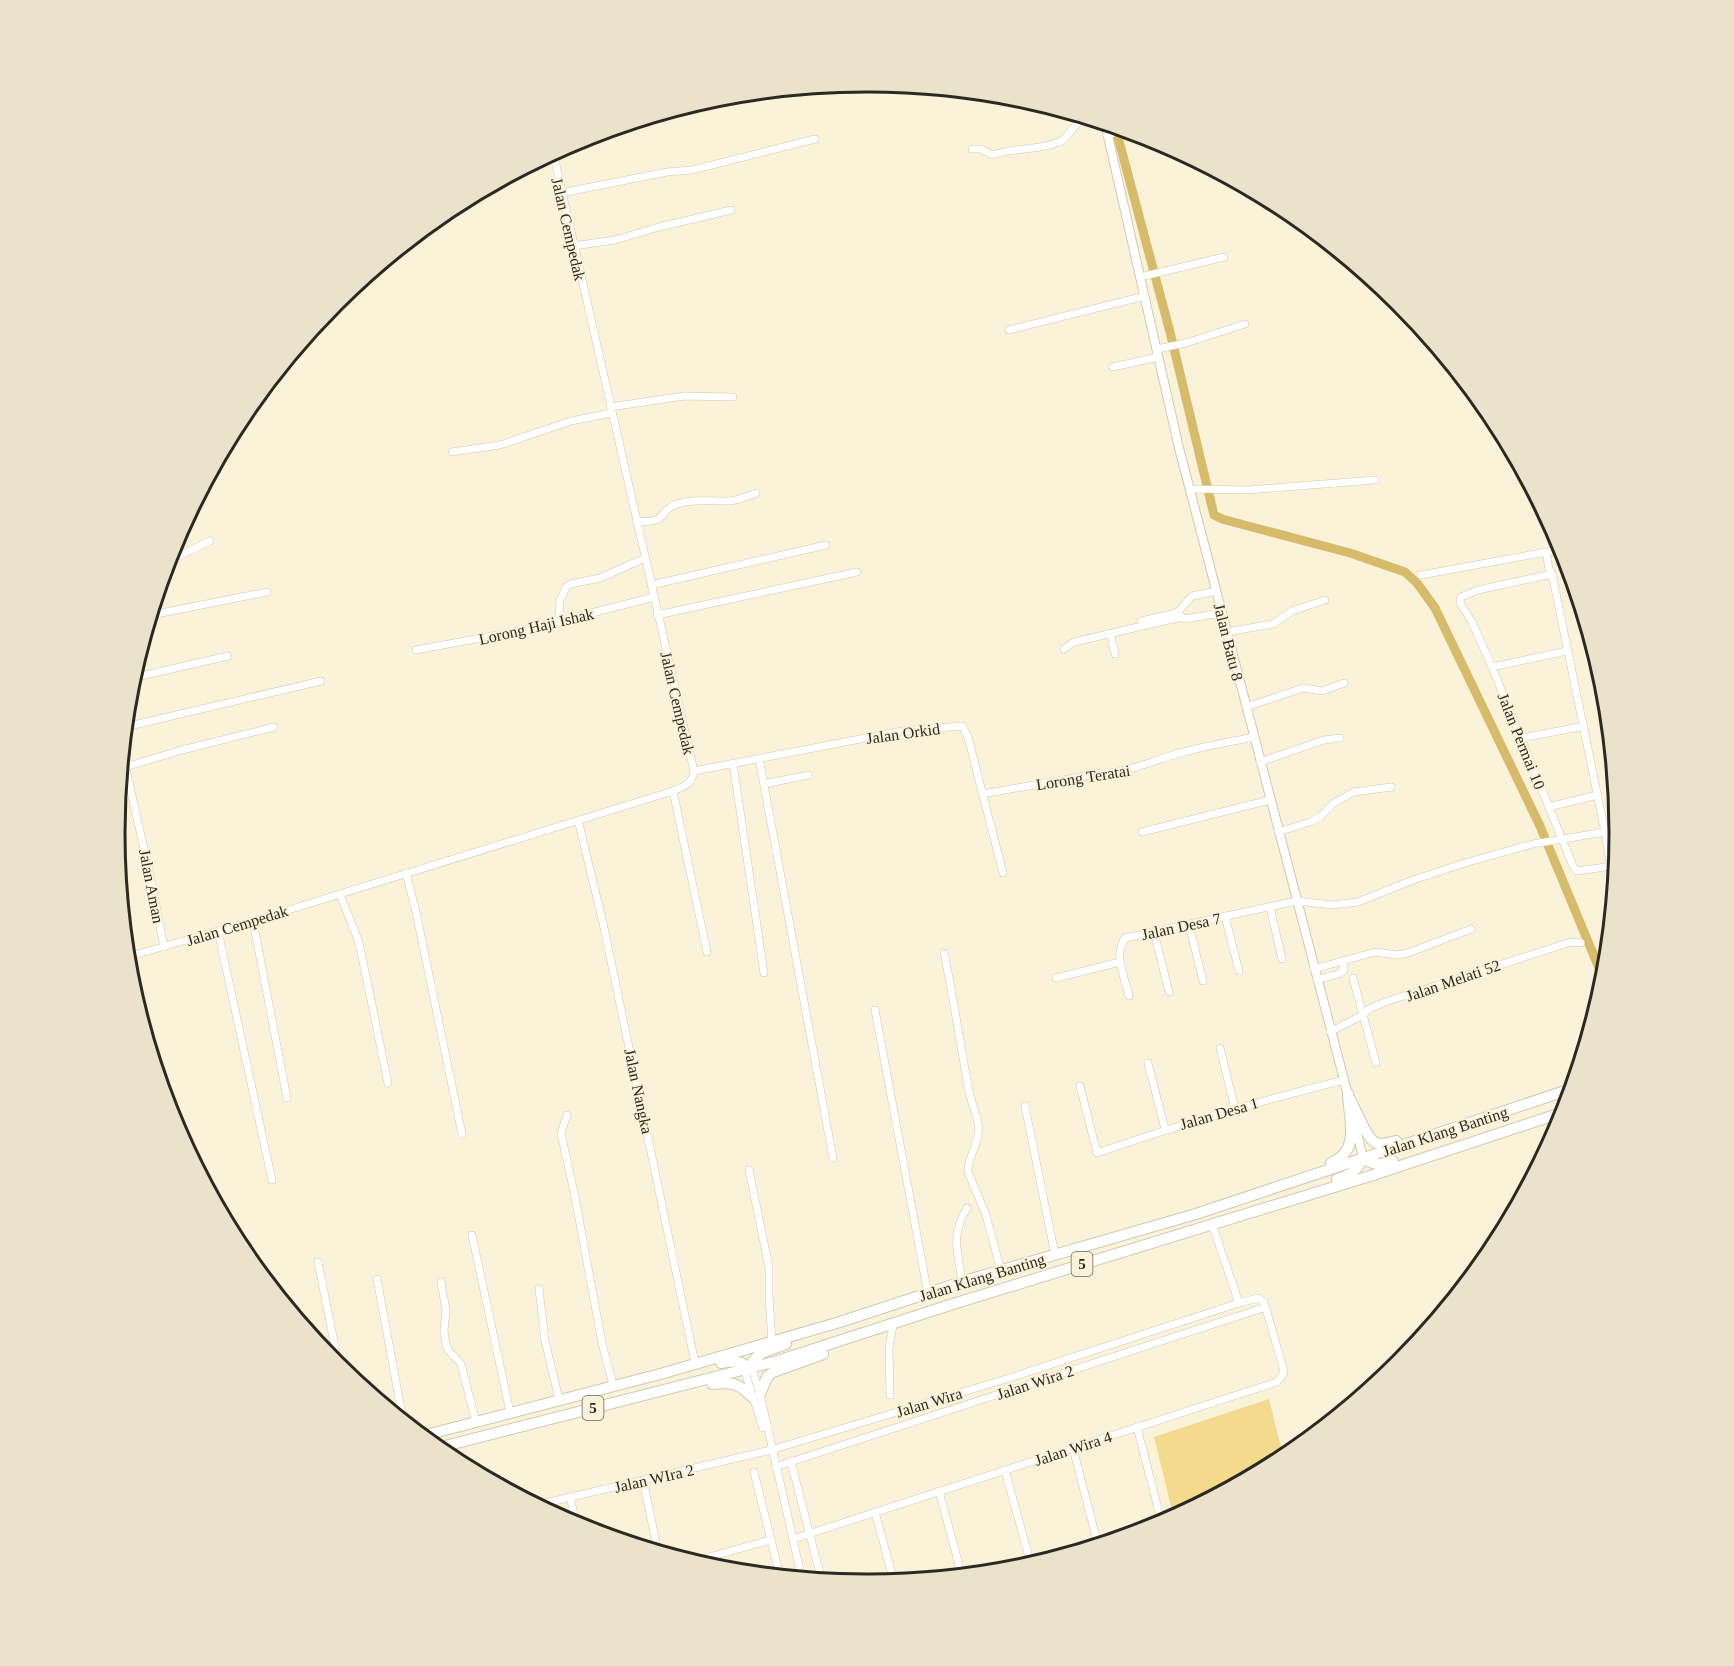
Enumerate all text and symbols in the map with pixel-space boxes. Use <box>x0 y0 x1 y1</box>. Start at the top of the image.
street label: Jalan Cempedak <box>547 176 589 283</box>
street label: Jalan Batu 8 <box>1211 602 1246 683</box>
street label: Lorong Haji Ishak <box>477 605 595 649</box>
street label: Jalan Cempedak <box>656 650 698 757</box>
street label: Jalan Permai 10 <box>1495 691 1549 792</box>
street label: Jalan Orkid <box>865 720 941 747</box>
street label: Lorong Teratai <box>1035 762 1132 794</box>
street label: Jalan Aman <box>136 848 167 925</box>
street label: Jalan Cempedak <box>184 902 290 950</box>
street label: Jalan Desa 7 <box>1140 910 1222 943</box>
street label: Jalan Melati 52 <box>1404 956 1503 1005</box>
street label: Jalan Nangka <box>620 1047 656 1135</box>
street label: Jalan Desa 1 <box>1178 1094 1260 1133</box>
street label: Jalan Klang Banting <box>1380 1103 1510 1161</box>
street label: Jalan Klang Banting <box>917 1250 1047 1306</box>
road number: 5 <box>1072 1252 1092 1276</box>
street label: Jalan Wira 2 <box>995 1362 1076 1403</box>
street label: Jalan Wira <box>894 1384 964 1421</box>
road number: 5 <box>582 1396 604 1420</box>
street label: Jalan Wira 4 <box>1033 1428 1114 1469</box>
street label: Jalan WIra 2 <box>613 1461 696 1496</box>

